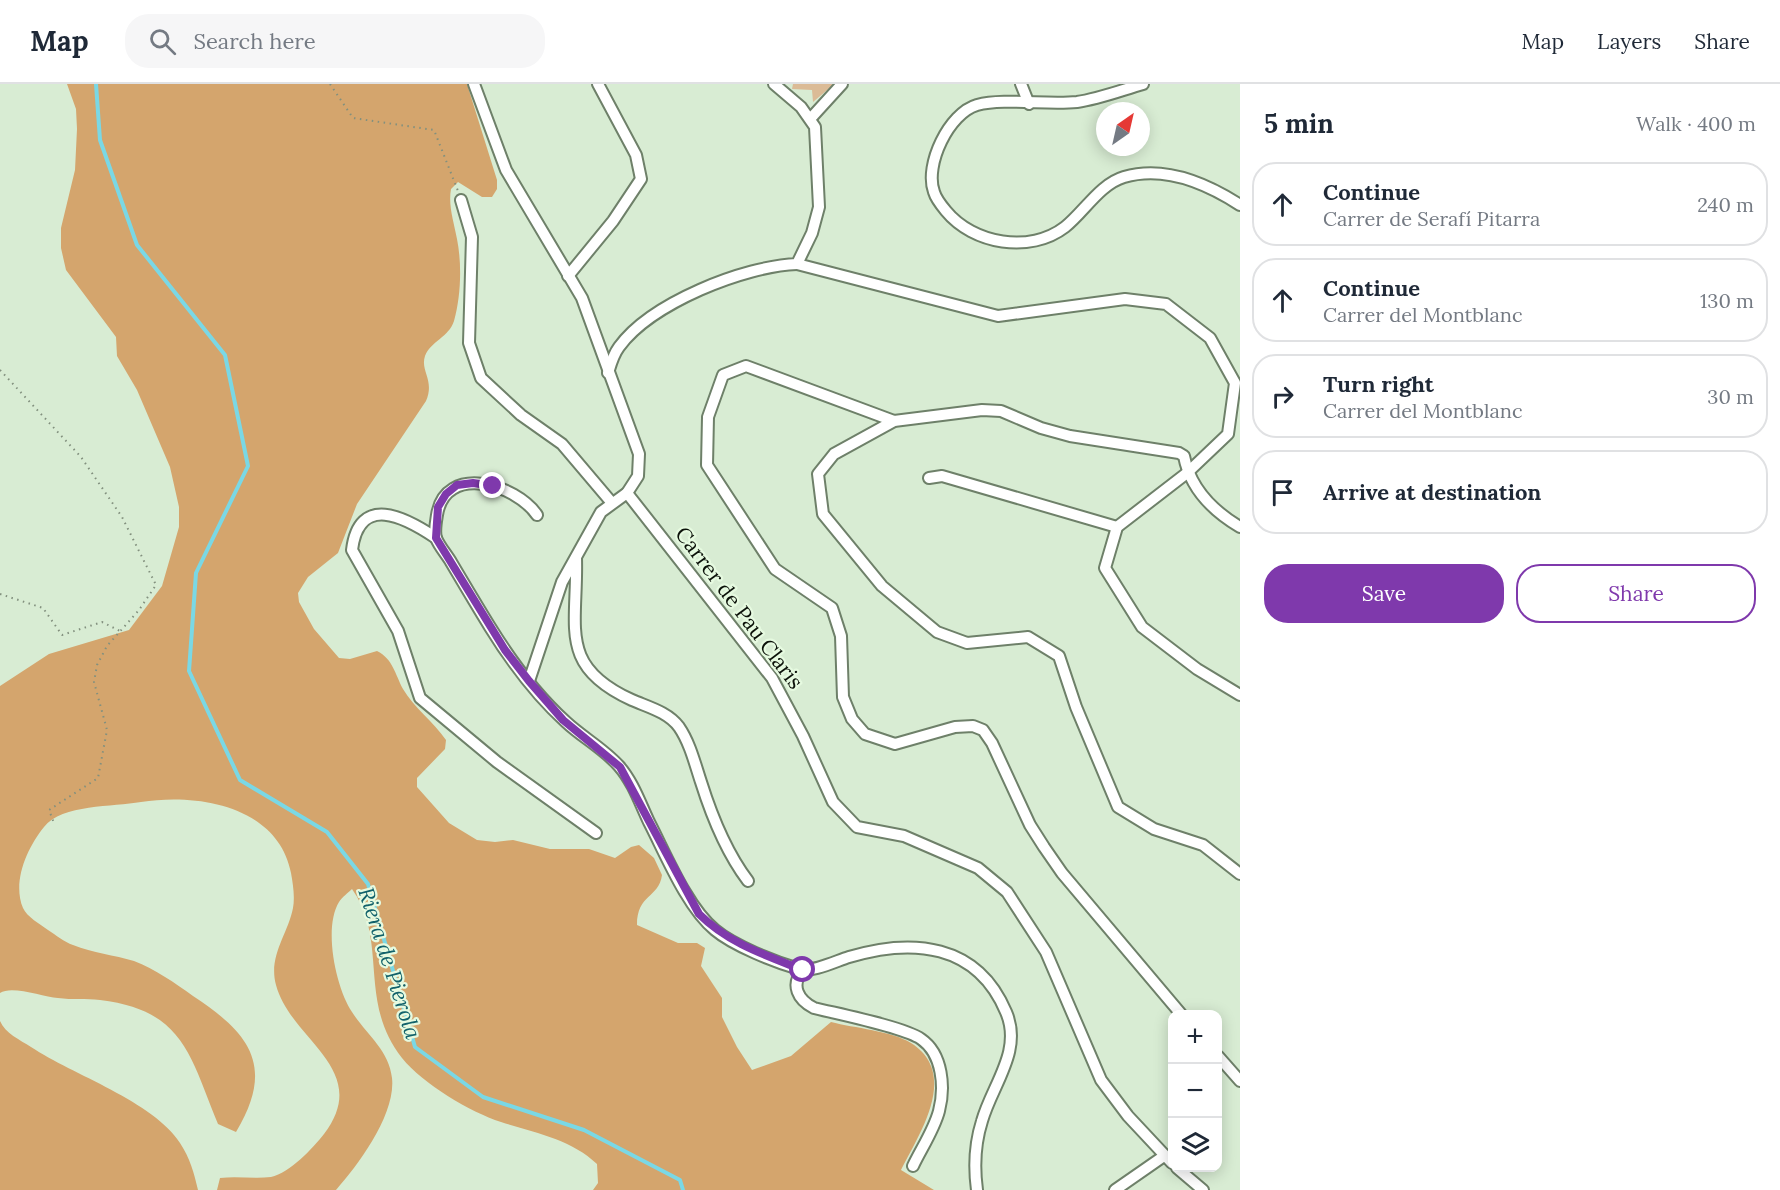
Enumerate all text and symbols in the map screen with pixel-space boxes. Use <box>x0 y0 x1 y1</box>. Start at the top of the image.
search box <box>125 14 545 68</box>
text: Map <box>30 23 89 59</box>
icon: search <box>146 25 179 58</box>
text: Search here <box>194 27 316 55</box>
text: Map <box>1521 28 1564 55</box>
text: Layers <box>1597 28 1661 55</box>
text: Share <box>1694 28 1750 55</box>
north arrow <box>1096 102 1150 156</box>
text: 5 min <box>1264 107 1334 140</box>
text: Walk · 400 m <box>1636 111 1756 136</box>
text: Continue <box>1323 178 1420 206</box>
icon: ahead <box>1266 188 1299 221</box>
text: 240 m <box>1697 192 1754 217</box>
text: Carrer de Serafí Pitarra <box>1323 206 1540 231</box>
text: Continue <box>1323 274 1420 302</box>
icon: ahead <box>1266 284 1299 317</box>
text: 130 m <box>1700 288 1754 313</box>
text: Carrer del Montblanc <box>1323 302 1523 327</box>
text: Turn right <box>1323 370 1434 398</box>
icon: right <box>1266 380 1299 413</box>
text: 30 m <box>1707 384 1754 409</box>
text: Carrer del Montblanc <box>1323 398 1523 423</box>
route end <box>479 472 505 498</box>
icon: arrive <box>1266 476 1299 509</box>
text: Arrive at destination <box>1323 478 1541 506</box>
street label: Carrer de Pau Claris <box>670 521 809 694</box>
button: Save <box>1264 564 1504 623</box>
button: Share <box>1516 564 1756 623</box>
water label: Riera de Pierola <box>352 884 428 1043</box>
route start <box>789 956 815 982</box>
map controls <box>1168 1010 1222 1172</box>
button: + <box>1168 1010 1222 1064</box>
button: − <box>1168 1064 1222 1118</box>
button: layers <box>1168 1118 1222 1172</box>

